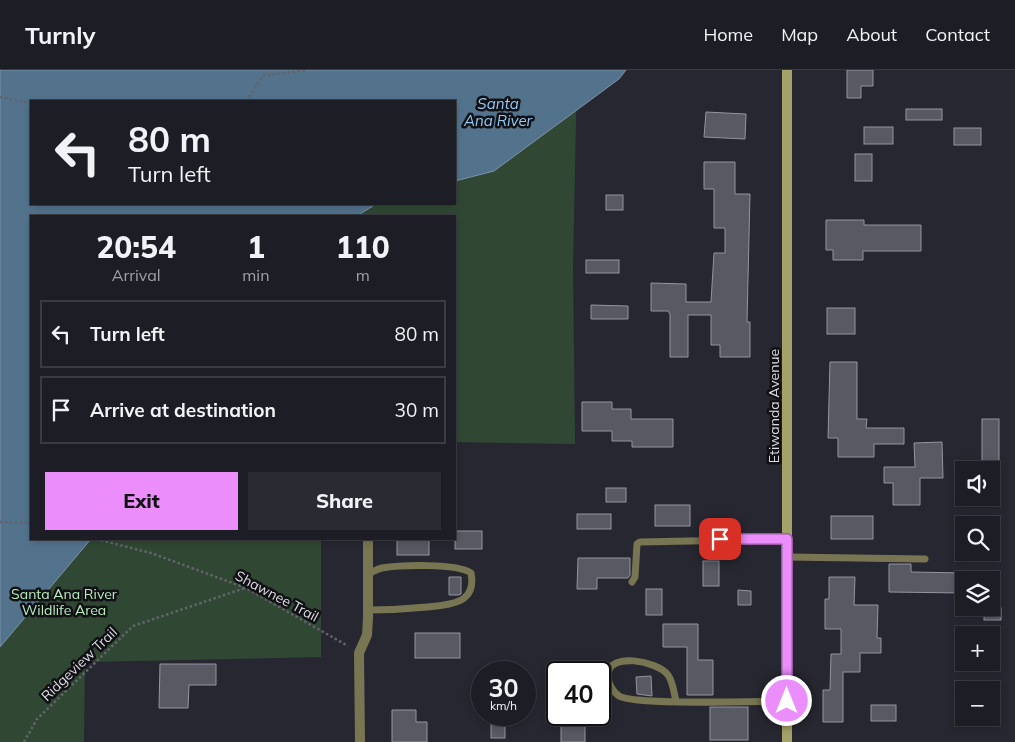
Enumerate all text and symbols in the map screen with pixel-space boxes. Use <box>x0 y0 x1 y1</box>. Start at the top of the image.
text: Turnly <box>25 20 96 50</box>
text: Home <box>703 23 753 46</box>
text: Map <box>781 23 818 46</box>
text: About <box>846 23 897 46</box>
text: Contact <box>925 23 990 46</box>
water label: Santa Ana River <box>463 94 533 130</box>
text: 80 m <box>128 117 211 161</box>
icon: left <box>45 120 110 185</box>
text: Turn left <box>128 160 211 188</box>
text: 20:54 <box>96 228 176 266</box>
text: 1 <box>247 228 265 266</box>
text: 110 <box>336 228 390 266</box>
text: Arrival <box>112 265 161 285</box>
text: min <box>242 265 270 285</box>
text: m <box>356 265 370 285</box>
icon: left <box>47 320 75 348</box>
text: Turn left <box>90 322 165 346</box>
text: 80 m <box>395 322 439 346</box>
street label: Etiwanda Avenue <box>765 349 783 463</box>
icon: arrive <box>47 396 75 424</box>
text: Arrive at destination <box>90 398 276 422</box>
text: 30 m <box>395 398 439 422</box>
map controls <box>955 461 1000 726</box>
button: sound <box>955 461 1000 506</box>
button: Exit <box>45 472 238 530</box>
button: Share <box>248 472 441 530</box>
button: search <box>955 516 1000 561</box>
pin <box>699 518 741 560</box>
icon: arrive <box>706 525 734 553</box>
street label: Shawnee Trail <box>232 566 322 626</box>
button: layers <box>955 571 1000 616</box>
park label: Santa Ana River Wildlife Area <box>11 585 118 619</box>
street label: Ridgeview Trail <box>37 623 121 705</box>
button: + <box>955 626 1000 671</box>
speed limit sign: 40 <box>546 661 611 726</box>
text: 30 <box>488 672 519 703</box>
position arrow <box>760 674 812 726</box>
button: − <box>955 681 1000 726</box>
text: km/h <box>490 698 517 713</box>

